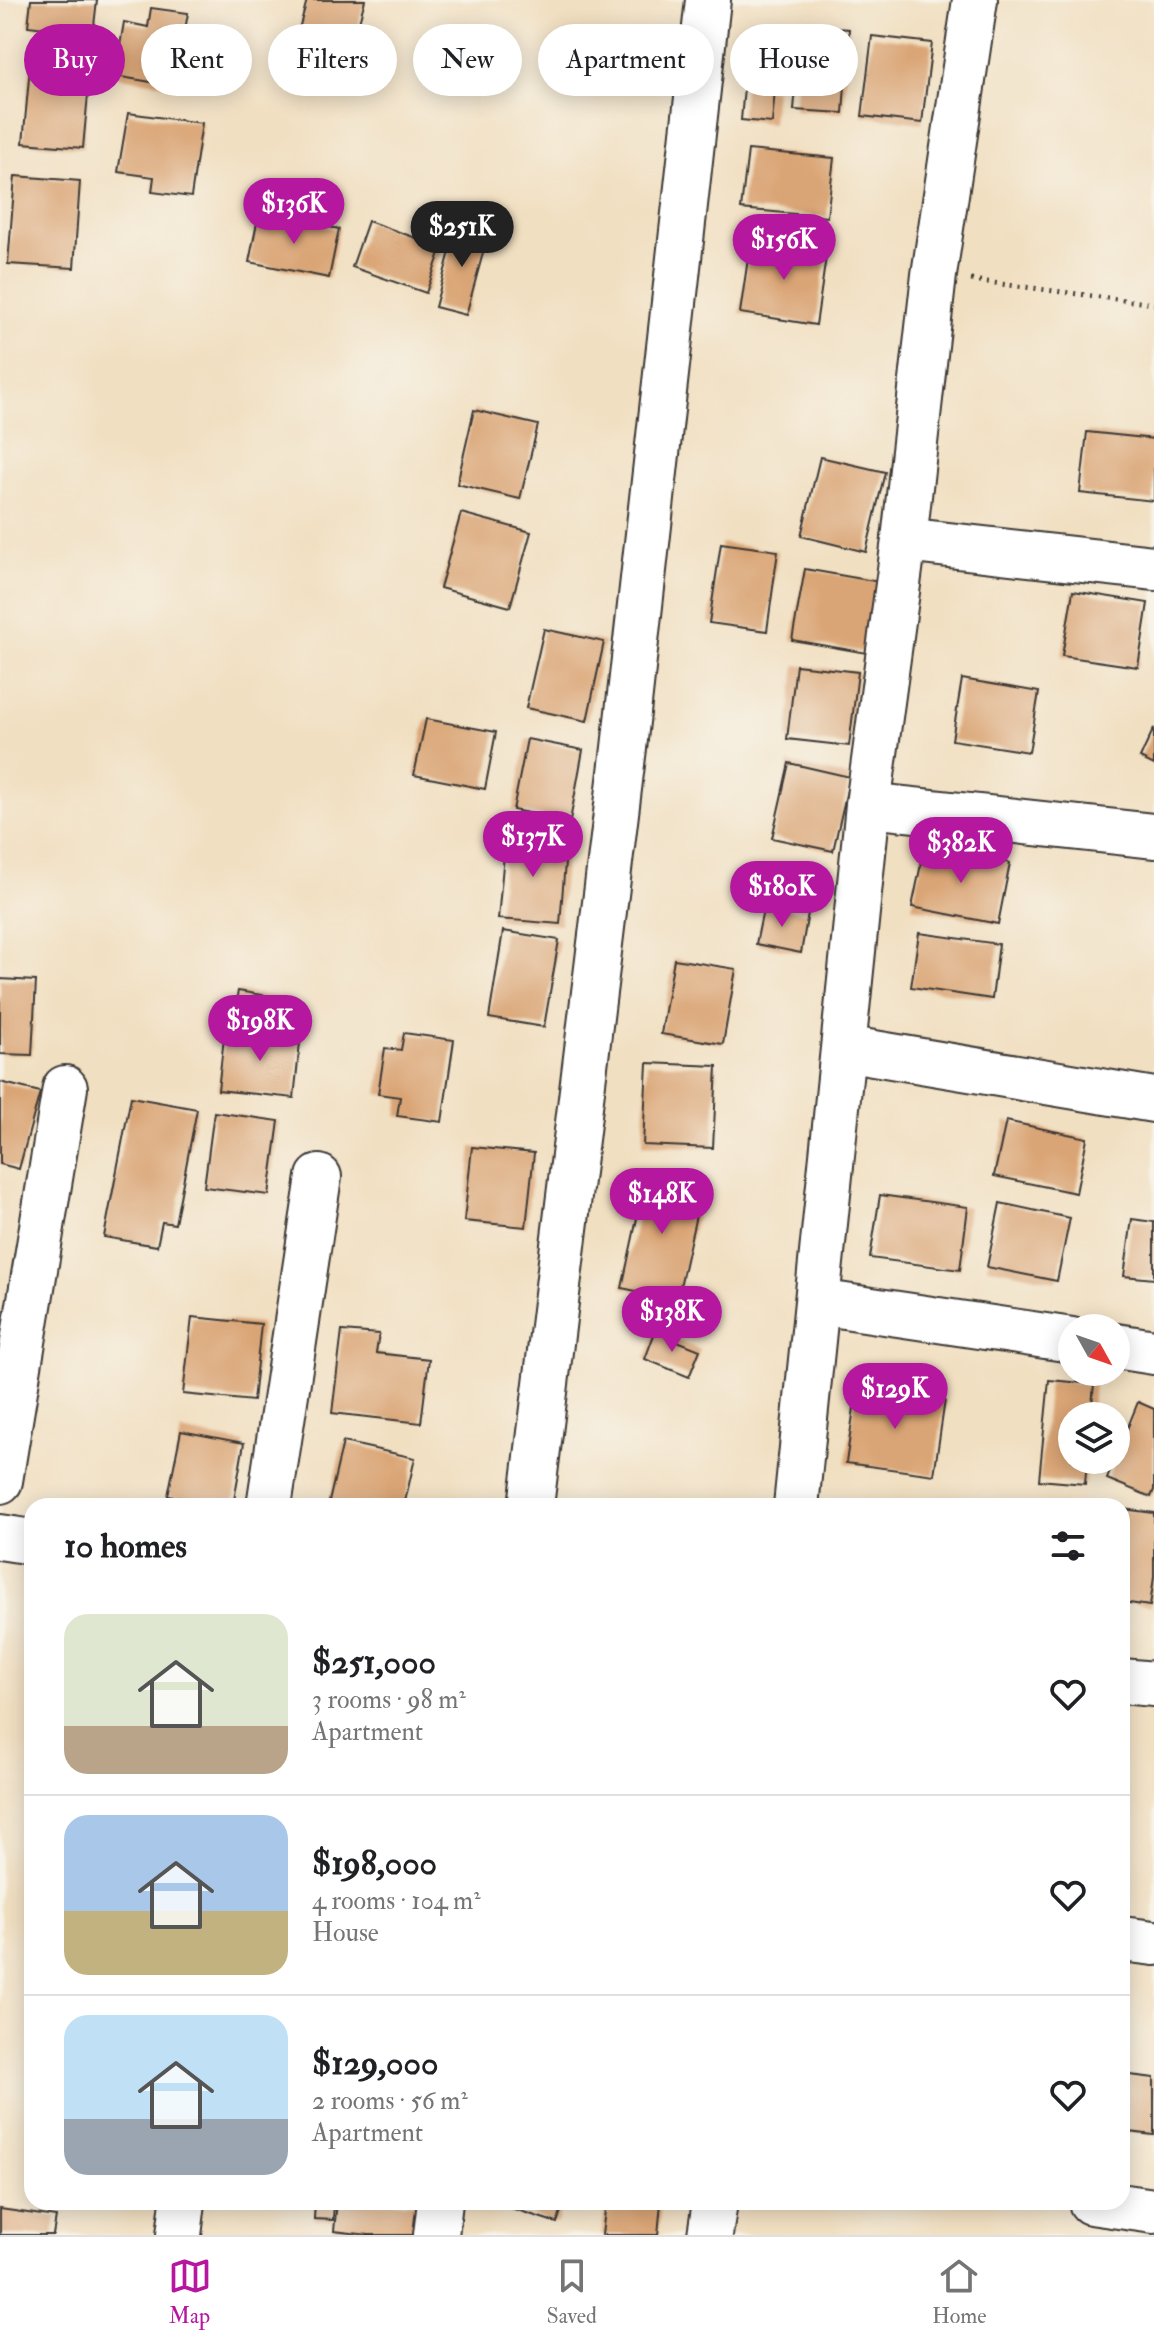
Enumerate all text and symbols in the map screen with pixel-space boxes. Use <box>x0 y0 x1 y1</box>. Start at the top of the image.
chip: Buy <box>24 24 125 96</box>
chip: Rent <box>141 24 252 96</box>
chip: Filters <box>268 24 397 96</box>
chip: New <box>413 24 522 96</box>
chip: Apartment <box>538 24 714 96</box>
chip: House <box>730 24 858 96</box>
pin: $136K <box>238 178 350 246</box>
text: $136K <box>261 188 327 220</box>
pin: $251K <box>406 201 518 269</box>
text: $251K <box>429 211 495 243</box>
pin: $156K <box>728 214 840 282</box>
text: $156K <box>751 224 817 256</box>
pin: $137K <box>477 811 589 879</box>
pin: $382K <box>905 817 1017 885</box>
text: $137K <box>501 821 565 853</box>
text: $382K <box>927 827 995 859</box>
pin: $180K <box>726 861 838 929</box>
text: $180K <box>748 871 816 903</box>
pin: $198K <box>204 995 316 1063</box>
text: $198K <box>226 1005 294 1037</box>
pin: $148K <box>606 1168 718 1236</box>
text: $148K <box>628 1178 696 1210</box>
pin: $138K <box>616 1286 728 1354</box>
text: $138K <box>640 1296 704 1328</box>
north arrow <box>1058 1314 1130 1386</box>
map controls <box>1058 1314 1130 1474</box>
pin: $129K <box>839 1363 951 1431</box>
text: $129K <box>861 1373 929 1405</box>
button: layers <box>1058 1402 1130 1474</box>
icon: filters <box>1046 1524 1090 1568</box>
text: 10 homes <box>64 1525 187 1568</box>
text: $251,000 <box>312 1641 436 1684</box>
icon: home <box>128 1646 224 1742</box>
icon: heart <box>1046 1672 1090 1716</box>
text: 3 rooms · 98 m² <box>312 1684 466 1716</box>
text: Apartment <box>312 1716 423 1748</box>
text: $198,000 <box>312 1842 437 1885</box>
icon: home <box>128 1847 224 1943</box>
icon: heart <box>1046 1873 1090 1917</box>
text: 4 rooms · 104 m² <box>312 1885 481 1917</box>
text: House <box>312 1917 379 1949</box>
text: $129,000 <box>312 2042 438 2085</box>
icon: home <box>128 2047 224 2143</box>
icon: heart <box>1046 2073 1090 2117</box>
text: 2 rooms · 56 m² <box>312 2085 468 2117</box>
text: Apartment <box>312 2117 423 2149</box>
tab: Map <box>168 2254 212 2330</box>
tab: Saved <box>547 2254 597 2330</box>
tab: Home <box>932 2254 986 2330</box>

